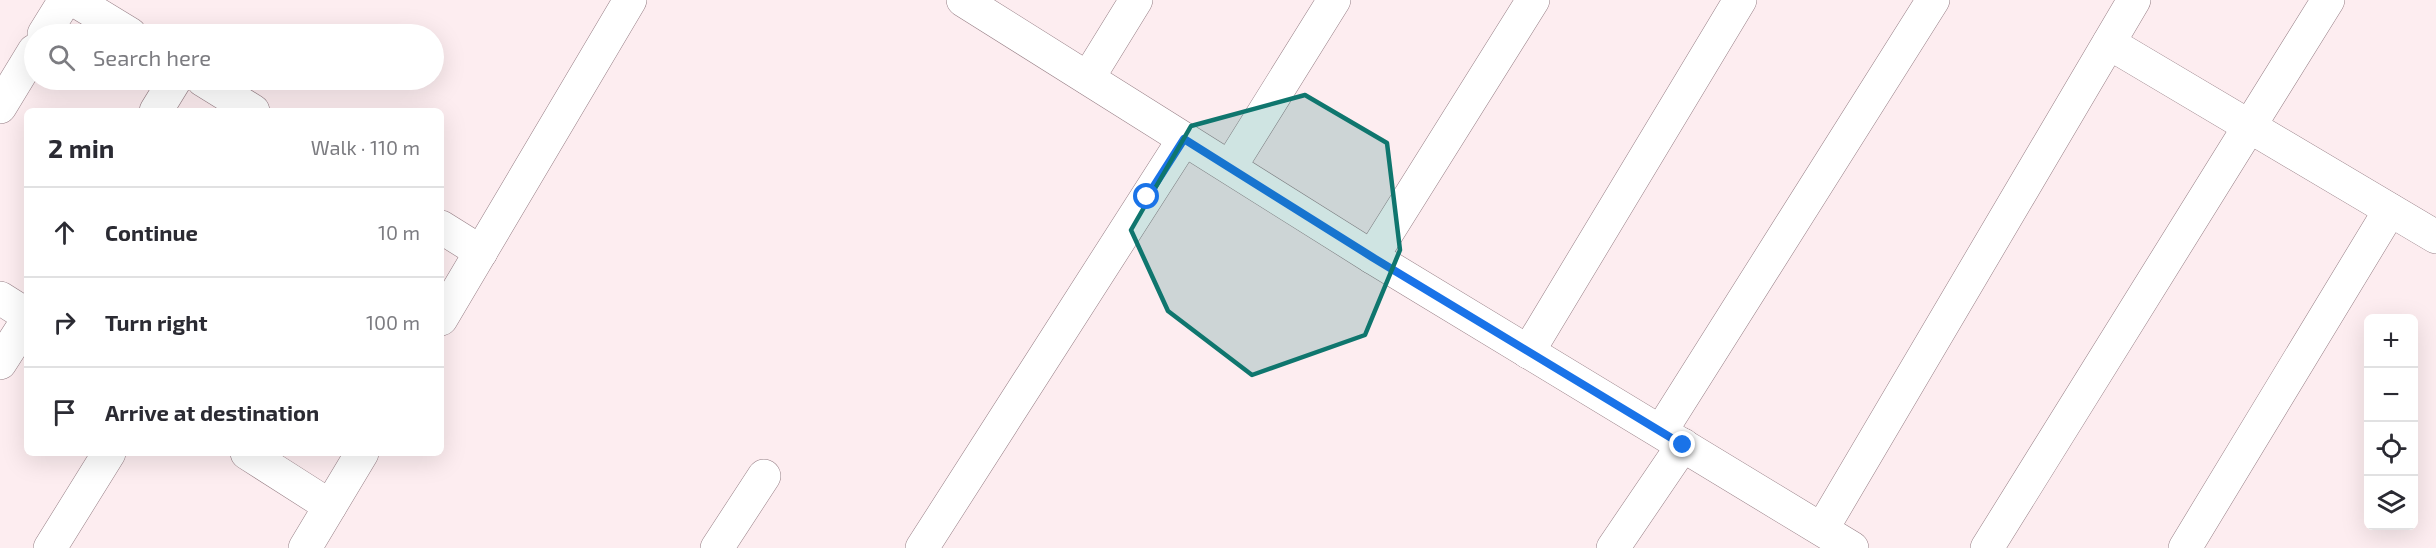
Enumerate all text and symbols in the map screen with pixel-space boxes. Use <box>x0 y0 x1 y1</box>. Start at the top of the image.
search box <box>24 24 444 90</box>
icon: search <box>45 41 78 74</box>
text: Search here <box>93 44 211 70</box>
text: 2 min <box>48 132 114 163</box>
text: Walk · 110 m <box>311 135 420 159</box>
route start <box>1133 183 1159 209</box>
icon: ahead <box>48 216 81 249</box>
text: Continue <box>105 219 198 245</box>
text: 10 m <box>378 220 420 244</box>
icon: right <box>48 306 81 339</box>
text: Turn right <box>105 309 207 335</box>
text: 100 m <box>366 310 420 334</box>
map controls <box>2364 314 2418 530</box>
button: + <box>2364 314 2418 368</box>
button: − <box>2364 368 2418 422</box>
icon: arrive <box>48 396 81 429</box>
text: Arrive at destination <box>105 399 319 425</box>
button: locate <box>2364 422 2418 476</box>
route end <box>1669 431 1695 457</box>
button: layers <box>2364 476 2418 530</box>

